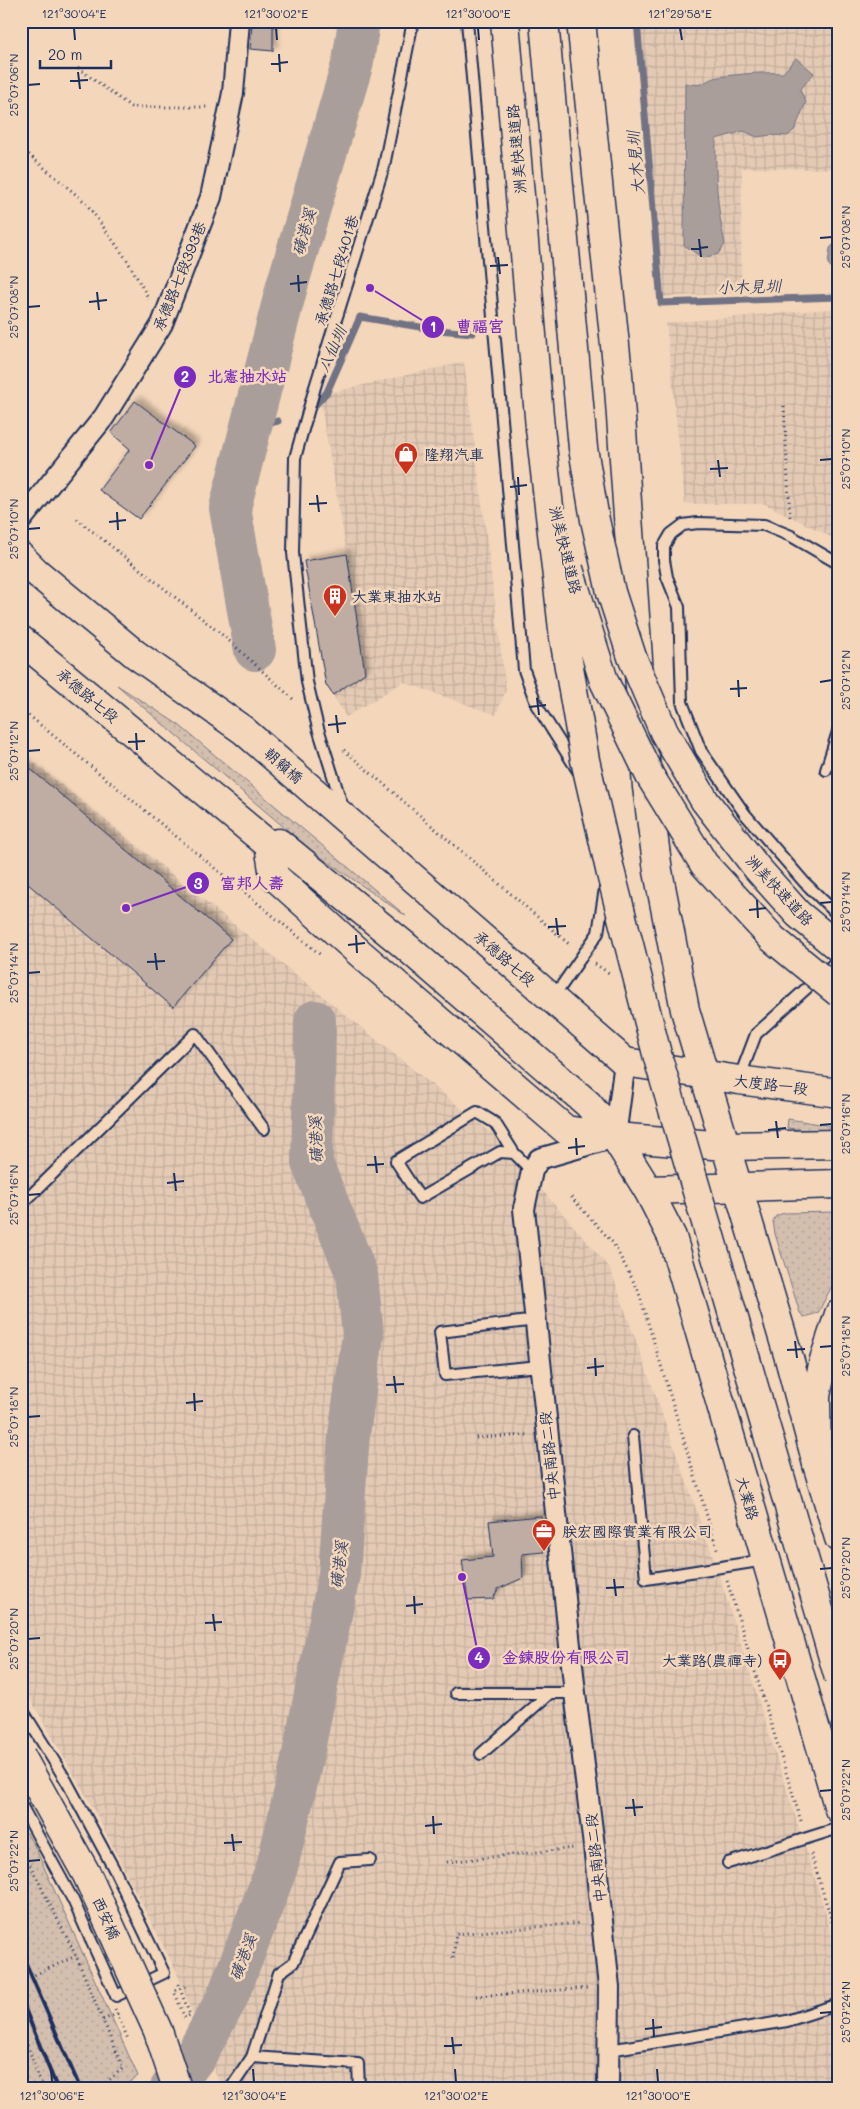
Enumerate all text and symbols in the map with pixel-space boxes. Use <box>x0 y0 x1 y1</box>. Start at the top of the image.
text: 121°30'04"E <box>42 5 106 21</box>
text: 121°30'02"E <box>244 5 308 21</box>
text: 121°30'00"E <box>445 5 511 21</box>
text: 121°29'58"E <box>648 5 712 21</box>
scale bar <box>40 38 111 70</box>
text: 20 m <box>48 44 82 64</box>
text: 25°07'06"N <box>5 54 21 116</box>
street label: 洲美快速道路 <box>502 103 530 195</box>
water label: 大木見圳 <box>622 128 648 196</box>
water label: 磺港溪 <box>286 205 320 258</box>
text: 25°07'08"N <box>837 206 853 268</box>
street label: 承德路七段401巷 <box>310 212 362 328</box>
street label: 承德路七段393巷 <box>148 218 210 334</box>
water label: 小木見圳 <box>717 274 783 298</box>
text: 25°07'08"N <box>5 276 21 338</box>
callout: 曹福宮 <box>421 311 514 342</box>
text: 曹福宮 <box>456 315 504 336</box>
text: 1 <box>430 316 436 336</box>
water label: 八仙圳 <box>312 321 351 375</box>
callout: 北憲抽水站 <box>172 361 297 392</box>
text: 北憲抽水站 <box>207 365 287 386</box>
text: 2 <box>181 366 189 386</box>
text: 25°07'10"N <box>837 429 853 489</box>
shop icon: 隆翔汽車 <box>393 441 419 475</box>
place label: 隆翔汽車 <box>424 444 484 464</box>
text: 25°07'10"N <box>5 499 21 559</box>
street label: 洲美快速道路 <box>545 504 587 596</box>
building icon: 大業東抽水站 <box>322 583 348 617</box>
place label: 大業東抽水站 <box>352 586 442 606</box>
text: 25°07'12"N <box>837 650 853 710</box>
street label: 承德路七段 <box>53 663 123 727</box>
text: 25°07'12"N <box>5 721 21 781</box>
street label: 朝籟橋 <box>260 743 308 787</box>
street label: 洲美快速道路 <box>742 850 818 930</box>
callout: 富邦人壽 <box>185 868 294 899</box>
text: 富邦人壽 <box>220 872 284 893</box>
text: 25°07'14"N <box>837 872 853 932</box>
text: 3 <box>193 873 203 893</box>
street label: 承德路七段 <box>470 926 540 990</box>
text: 25°07'14"N <box>5 943 21 1003</box>
street label: 大度路一段 <box>733 1070 809 1098</box>
text: 25°07'16"N <box>837 1094 853 1154</box>
water label: 磺港溪 <box>304 1115 326 1164</box>
text: 25°07'16"N <box>5 1165 21 1225</box>
text: 25°07'18"N <box>837 1316 853 1376</box>
text: 25°07'18"N <box>5 1387 21 1447</box>
street label: 中央南路二段 <box>534 1410 564 1502</box>
street label: 大業路 <box>732 1474 764 1522</box>
office icon: 朕宏國際實業有限公司 <box>531 1518 557 1552</box>
place label: 朕宏國際實業有限公司 <box>562 1521 712 1541</box>
text: 25°07'20"N <box>837 1537 853 1599</box>
water label: 磺港溪 <box>325 1539 351 1590</box>
text: 25°07'20"N <box>5 1608 21 1670</box>
callout: 金鍊股份有限公司 <box>467 1642 640 1673</box>
text: 金鍊股份有限公司 <box>502 1646 630 1667</box>
text: 4 <box>474 1647 484 1667</box>
bus stop icon: 大業路(農禪寺) <box>767 1647 793 1681</box>
place label: 大業路(農禪寺) <box>662 1650 762 1670</box>
text: 25°07'22"N <box>837 1759 853 1821</box>
street label: 中央南路二段 <box>580 1812 610 1904</box>
text: 25°07'22"N <box>5 1830 21 1892</box>
street label: 西安橋 <box>89 1893 125 1943</box>
water label: 磺港溪 <box>224 1930 261 1983</box>
text: 25°07'24"N <box>837 1981 853 2043</box>
text: 121°30'06"E <box>20 2087 85 2103</box>
text: 121°30'04"E <box>222 2087 286 2103</box>
text: 121°30'02"E <box>424 2087 488 2103</box>
text: 121°30'00"E <box>625 2087 691 2103</box>

